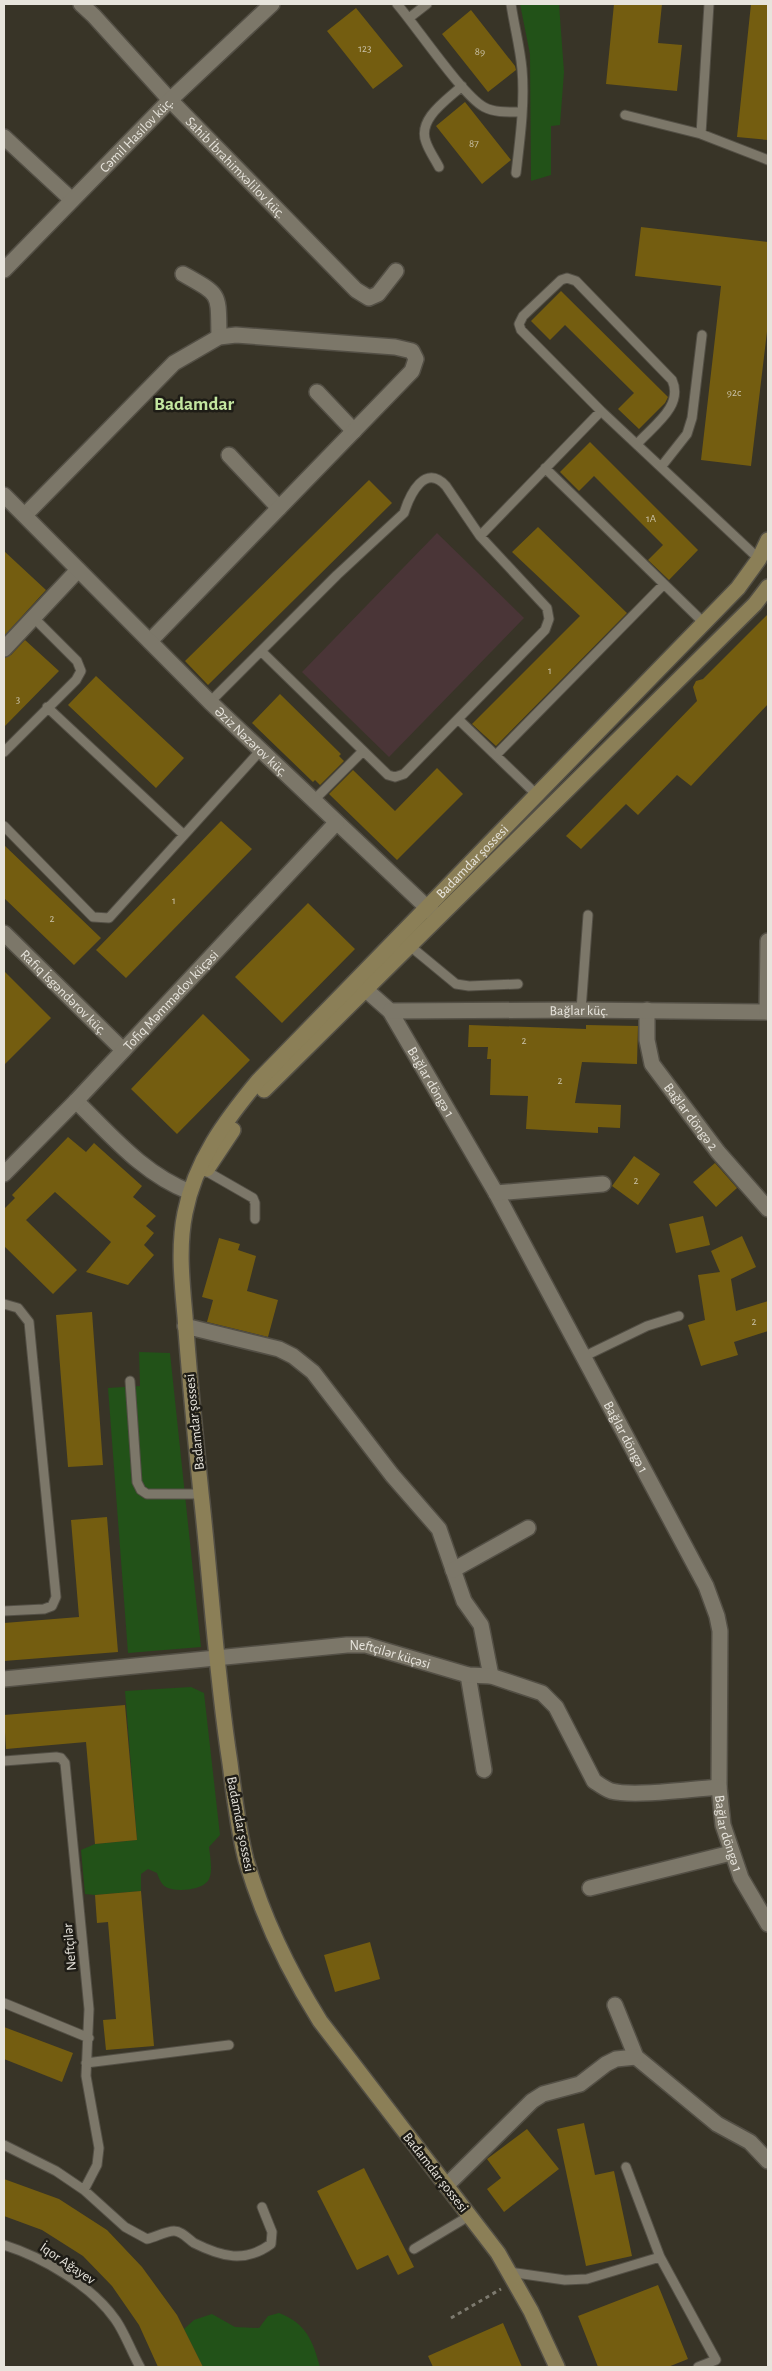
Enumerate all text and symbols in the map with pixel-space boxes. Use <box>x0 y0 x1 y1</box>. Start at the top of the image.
house number: 123 <box>358 43 372 54</box>
house number: 89 <box>475 46 485 57</box>
street label: Cəmil Hasilov küç. <box>97 95 176 176</box>
street label: Sahib İbrahimxəlilov küç. <box>183 114 288 221</box>
house number: 87 <box>469 138 479 149</box>
house number: 92c <box>727 387 742 398</box>
district label: Badamdar <box>154 395 234 414</box>
house number: 1A <box>646 513 657 524</box>
house number: 1 <box>548 665 552 676</box>
house number: 3 <box>16 694 21 705</box>
street label: Əziz Nəzərov küç. <box>211 704 290 780</box>
street label: Badamdar şossesi <box>434 822 511 901</box>
house number: 1 <box>172 895 176 906</box>
house number: 2 <box>49 913 55 924</box>
street label: Rafiq İsgəndərov küç. <box>17 947 109 1038</box>
street label: Tofiq Məmmədov küçəsi <box>121 948 221 1053</box>
street label: Bağlar küç. <box>549 1004 609 1018</box>
house number: 2 <box>521 1035 527 1046</box>
street label: Bağlar döngə 1 <box>405 1045 456 1120</box>
house number: 2 <box>557 1075 563 1086</box>
street label: Bağlar döngə 2 <box>661 1081 720 1153</box>
house number: 2 <box>633 1175 639 1186</box>
house number: 2 <box>751 1316 757 1327</box>
street label: Badamdar şossesi <box>183 1373 207 1471</box>
street label: Bağlar döngə 1 <box>601 1399 650 1475</box>
street label: Neftçilər küçəsi <box>349 1639 432 1672</box>
street label: Badamdar şossesi <box>224 1775 256 1873</box>
street label: Bağlar döngə 1 <box>712 1794 744 1874</box>
street label: Neftçilər <box>61 1922 79 1971</box>
street label: Badamdar şossesi <box>400 2130 470 2215</box>
street label: İqor Ağayev <box>37 2238 99 2287</box>

